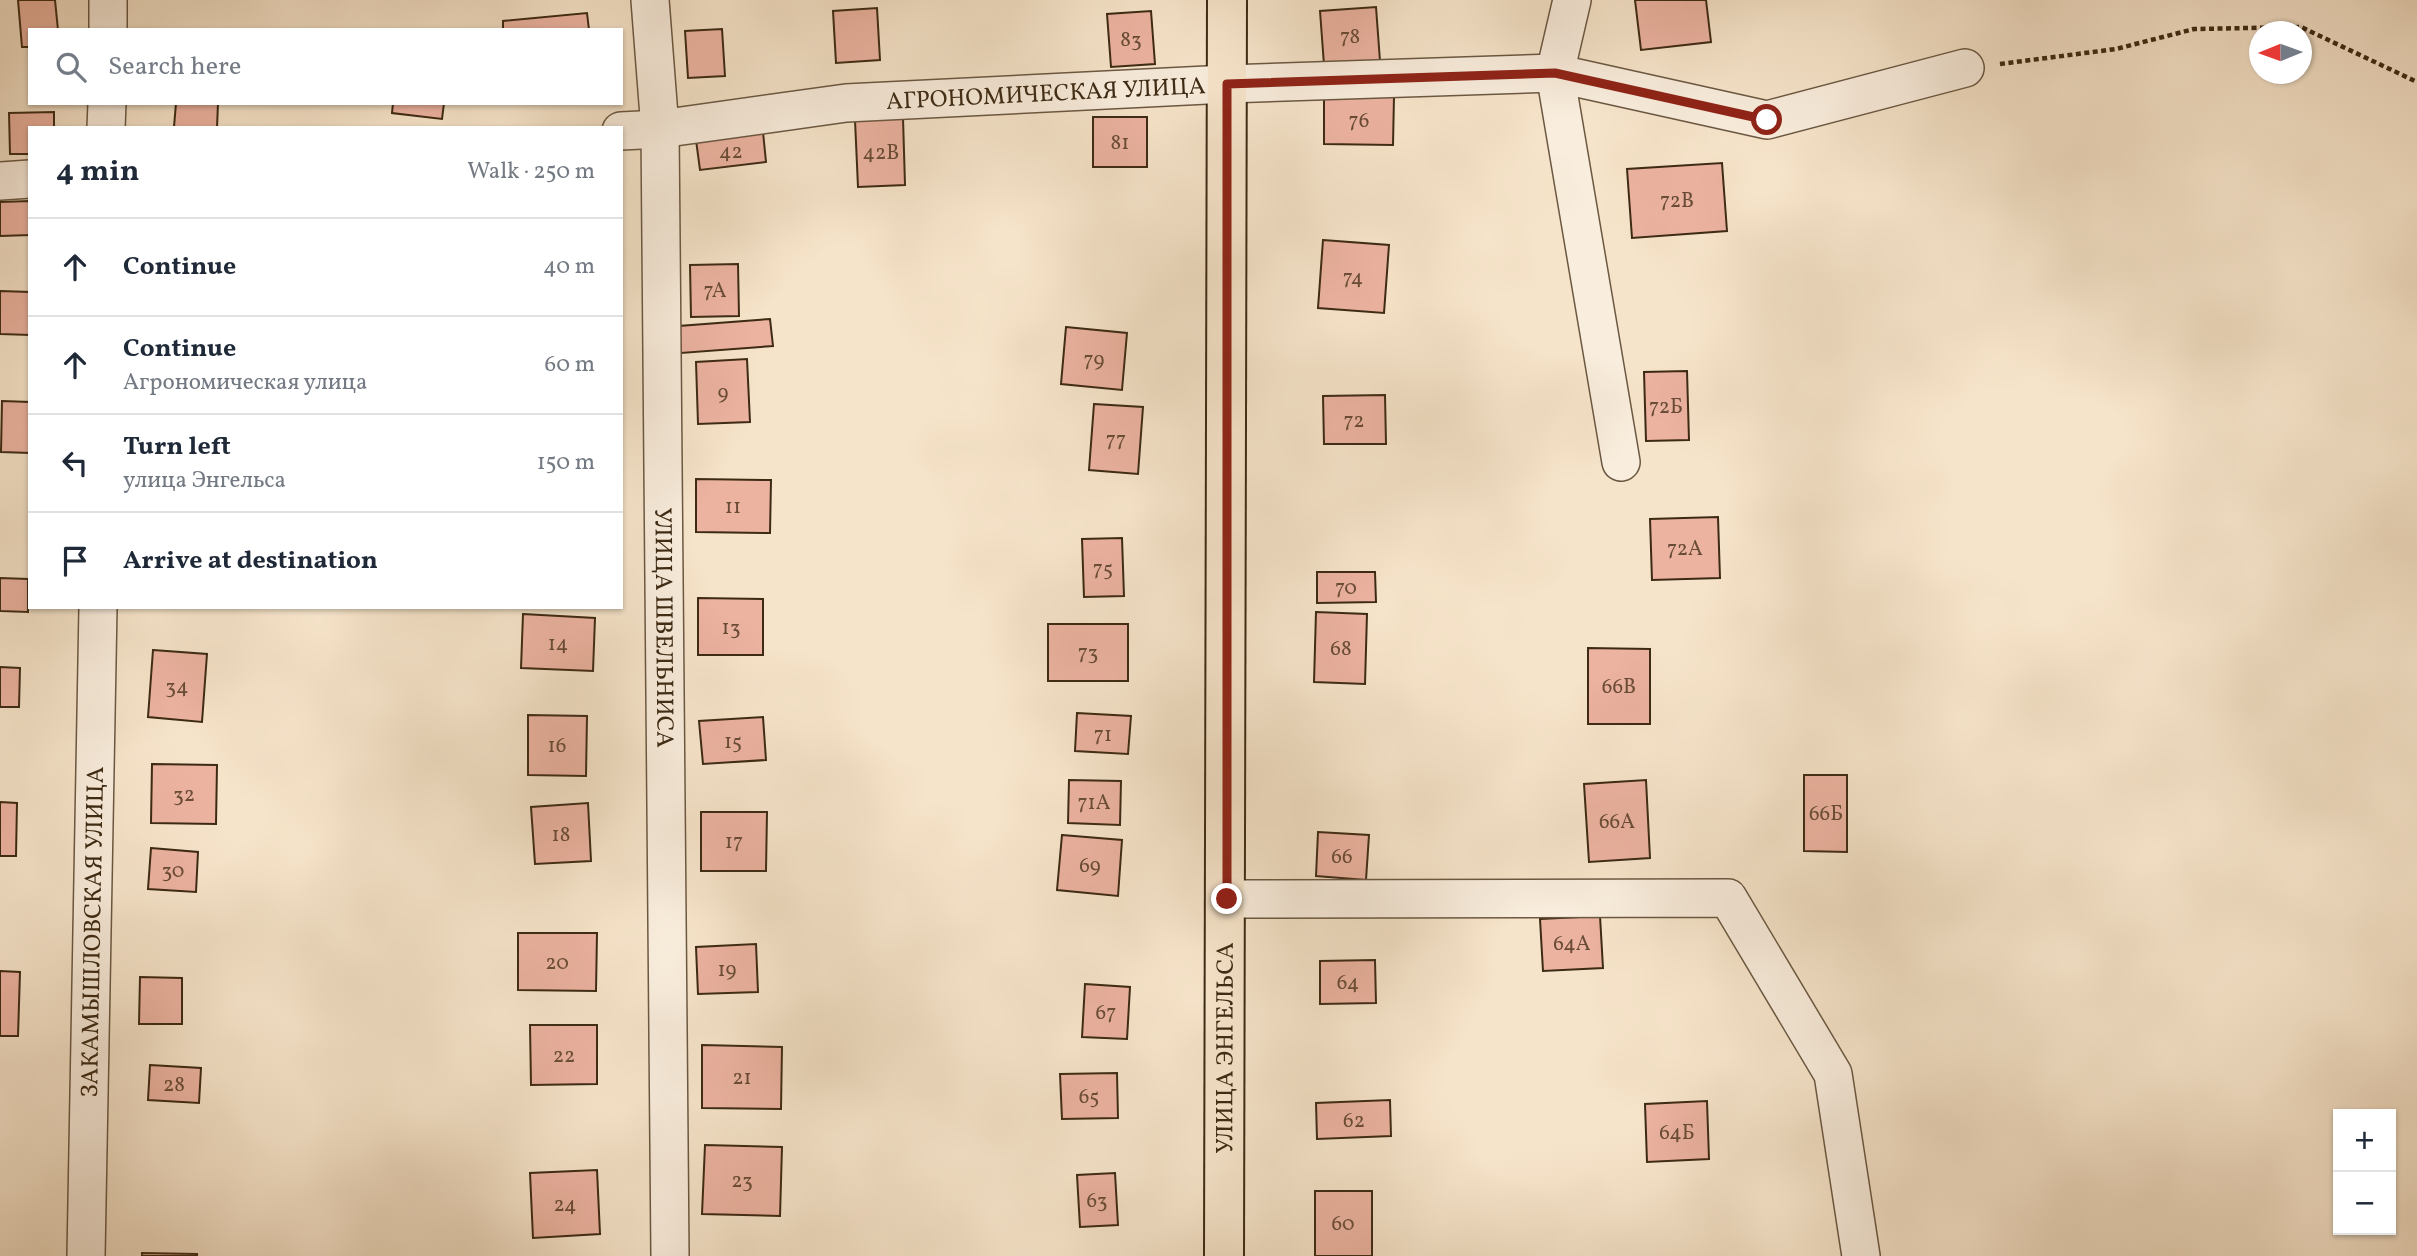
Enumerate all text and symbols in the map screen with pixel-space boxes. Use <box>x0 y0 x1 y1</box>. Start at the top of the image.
north arrow <box>2249 21 2312 84</box>
house number: 78 <box>1340 23 1360 52</box>
house number: 83 <box>1120 26 1142 55</box>
search box <box>28 28 623 105</box>
icon: search <box>52 48 90 86</box>
text: Search here <box>108 49 241 85</box>
street label: АГРОНОМИЧЕСКАЯ УЛИЦА <box>885 70 1207 120</box>
route start <box>1751 104 1782 135</box>
house number: 76 <box>1349 107 1369 136</box>
house number: 81 <box>1111 129 1129 158</box>
house number: 42 <box>719 138 743 167</box>
house number: 42В <box>863 139 899 168</box>
text: 4 min <box>56 151 140 193</box>
text: Walk · 250 m <box>467 156 595 188</box>
house number: 72В <box>1660 187 1694 216</box>
icon: ahead <box>56 248 94 286</box>
text: Continue <box>123 249 236 285</box>
text: 40 m <box>543 251 595 283</box>
house number: 74 <box>1343 264 1363 293</box>
house number: 7А <box>704 277 727 306</box>
text: Continue <box>123 331 236 367</box>
icon: ahead <box>56 346 94 384</box>
house number: 79 <box>1084 346 1105 375</box>
text: 60 m <box>545 349 595 381</box>
text: Агрономическая улица <box>123 367 368 399</box>
house number: 9 <box>718 379 729 408</box>
house number: 72Б <box>1649 393 1683 422</box>
house number: 72 <box>1343 407 1365 436</box>
house number: 77 <box>1106 426 1126 455</box>
text: Turn left <box>123 429 231 465</box>
icon: left <box>56 444 94 482</box>
text: 150 m <box>537 447 595 479</box>
text: улица Энгельса <box>123 465 286 497</box>
house number: 11 <box>725 493 741 522</box>
street label: УЛИЦА ШВЕЛЬНИСА <box>644 507 680 748</box>
house number: 72А <box>1667 535 1703 564</box>
icon: arrive <box>56 542 94 580</box>
text: Arrive at destination <box>123 543 378 579</box>
house number: 75 <box>1093 555 1113 584</box>
house number: 70 <box>1335 574 1357 603</box>
house number: 13 <box>722 614 740 643</box>
house number: 14 <box>548 630 568 659</box>
house number: 68 <box>1330 635 1352 664</box>
house number: 73 <box>1078 639 1098 668</box>
house number: 34 <box>165 673 189 702</box>
house number: 66В <box>1602 673 1636 702</box>
house number: 71 <box>1094 721 1112 750</box>
house number: 15 <box>724 728 742 757</box>
house number: 16 <box>548 732 566 761</box>
street label: ЗАКАМЫШЛОВСКАЯ УЛИЦА <box>74 766 114 1098</box>
house number: 32 <box>173 781 195 810</box>
house number: 71А <box>1077 789 1111 818</box>
house number: 66Б <box>1809 800 1843 829</box>
house number: 66А <box>1599 808 1635 837</box>
house number: 18 <box>552 821 570 850</box>
house number: 17 <box>725 828 743 857</box>
house number: 66 <box>1331 843 1353 872</box>
house number: 69 <box>1079 852 1101 881</box>
house number: 30 <box>162 857 184 886</box>
route end <box>1211 883 1242 914</box>
house number: 64А <box>1553 930 1591 959</box>
street label: УЛИЦА ЭНГЕЛЬСА <box>1209 942 1244 1154</box>
house number: 20 <box>545 949 569 978</box>
house number: 19 <box>717 956 737 985</box>
house number: 64 <box>1337 969 1359 998</box>
house number: 67 <box>1096 999 1116 1028</box>
house number: 22 <box>553 1042 575 1071</box>
house number: 21 <box>732 1064 752 1093</box>
house number: 28 <box>163 1071 185 1100</box>
house number: 65 <box>1079 1083 1099 1112</box>
house number: 62 <box>1343 1107 1365 1136</box>
map controls <box>2333 1109 2396 1235</box>
button: + <box>2333 1109 2396 1172</box>
house number: 64Б <box>1659 1119 1695 1148</box>
house number: 23 <box>731 1167 753 1196</box>
button: − <box>2333 1172 2396 1235</box>
house number: 63 <box>1086 1187 1108 1216</box>
house number: 24 <box>553 1191 577 1220</box>
house number: 60 <box>1331 1210 1355 1239</box>

